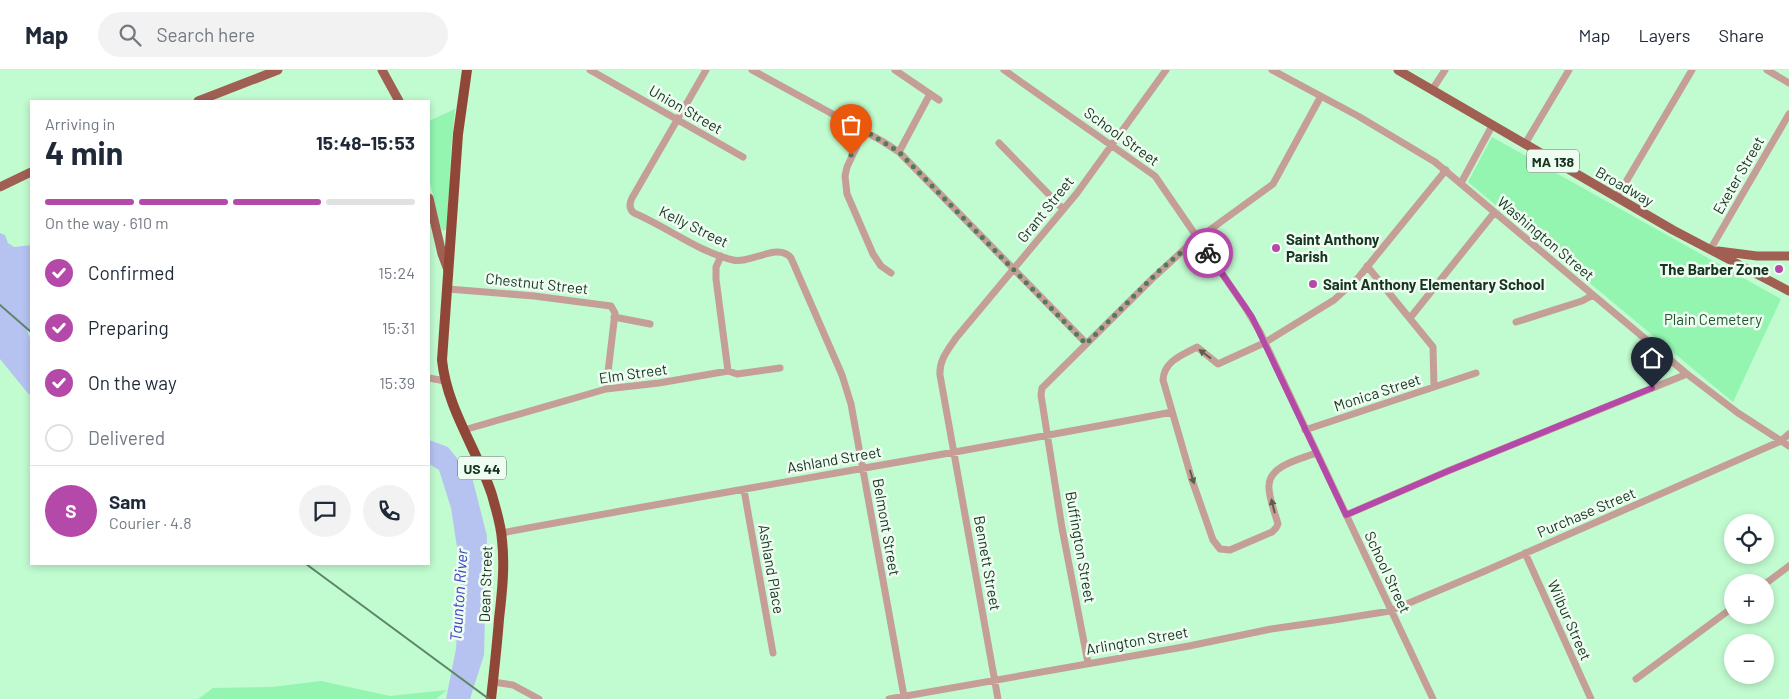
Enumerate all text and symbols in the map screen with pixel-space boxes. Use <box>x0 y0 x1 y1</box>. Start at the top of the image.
search box <box>98 12 448 57</box>
text: Map <box>25 20 68 49</box>
icon: search <box>116 21 144 49</box>
text: Search here <box>156 23 255 46</box>
text: Map <box>1578 24 1610 46</box>
text: Layers <box>1638 24 1691 46</box>
text: Share <box>1719 24 1764 46</box>
street label: Union Street <box>646 81 726 137</box>
street label: School Street <box>1081 103 1163 169</box>
pin <box>830 104 872 155</box>
icon: bag <box>837 111 865 139</box>
text: Arriving in <box>45 114 115 133</box>
text: 15:48–15:53 <box>316 131 415 154</box>
text: 4 min <box>45 133 123 171</box>
street label: Exeter Street <box>1709 133 1767 217</box>
road number: MA 138 <box>1527 150 1579 172</box>
street label: Broadway <box>1593 162 1657 210</box>
street label: Grant Street <box>1013 172 1077 246</box>
street label: Washington Street <box>1494 192 1598 284</box>
street label: Kelly Street <box>656 202 732 250</box>
text: On the way · 610 m <box>45 213 168 232</box>
courier <box>1183 228 1233 278</box>
place label: Saint Anthony Parish <box>1286 230 1380 265</box>
icon: bike <box>1194 239 1222 267</box>
marker: Saint Anthony Parish <box>1270 242 1282 254</box>
icon: check <box>45 259 73 287</box>
place label: The Barber Zone <box>1660 260 1769 278</box>
text: Confirmed <box>88 261 175 284</box>
text: 15:24 <box>378 263 415 282</box>
marker: The Barber Zone <box>1773 263 1785 275</box>
street label: Chestnut Street <box>485 269 589 297</box>
place label: Saint Anthony Elementary School <box>1323 275 1545 293</box>
marker: Saint Anthony Elementary School <box>1307 278 1319 290</box>
park label: Plain Cemetery <box>1664 310 1762 328</box>
icon: check <box>45 314 73 342</box>
text: Preparing <box>88 316 169 339</box>
text: 15:31 <box>382 318 415 337</box>
pin <box>1631 337 1673 388</box>
icon: home <box>1638 344 1666 372</box>
one-way arrow <box>1199 348 1212 359</box>
street label: Elm Street <box>598 359 668 387</box>
icon: check <box>45 369 73 397</box>
street label: Monica Street <box>1331 369 1423 415</box>
text: On the way <box>88 371 177 394</box>
text: 15:39 <box>379 373 415 392</box>
text: Delivered <box>88 426 165 449</box>
street label: Ashland Street <box>785 442 883 476</box>
road number: US 44 <box>458 456 506 479</box>
one-way arrow <box>1188 469 1196 484</box>
street label: Belmont Street <box>870 477 904 577</box>
street label: Purchase Street <box>1534 483 1638 541</box>
button: chat <box>299 485 351 537</box>
button: phone <box>363 485 415 537</box>
text: Sam <box>109 490 146 513</box>
street label: Buffington Street <box>1062 490 1100 604</box>
text: S <box>65 499 77 522</box>
one-way arrow <box>1269 499 1277 514</box>
text: Courier · 4.8 <box>109 513 192 532</box>
street label: Bennett Street <box>971 514 1005 612</box>
map controls <box>1724 514 1774 684</box>
button: locate <box>1724 514 1774 564</box>
street label: Ashland Place <box>755 523 789 615</box>
street label: School Street <box>1361 528 1415 616</box>
street label: Dean Street <box>475 545 495 623</box>
water label: Taunton River <box>445 547 471 642</box>
button: + <box>1724 574 1774 624</box>
street label: Wilbur Street <box>1544 577 1596 663</box>
street label: Arlington Street <box>1085 622 1189 658</box>
button: − <box>1724 634 1774 684</box>

